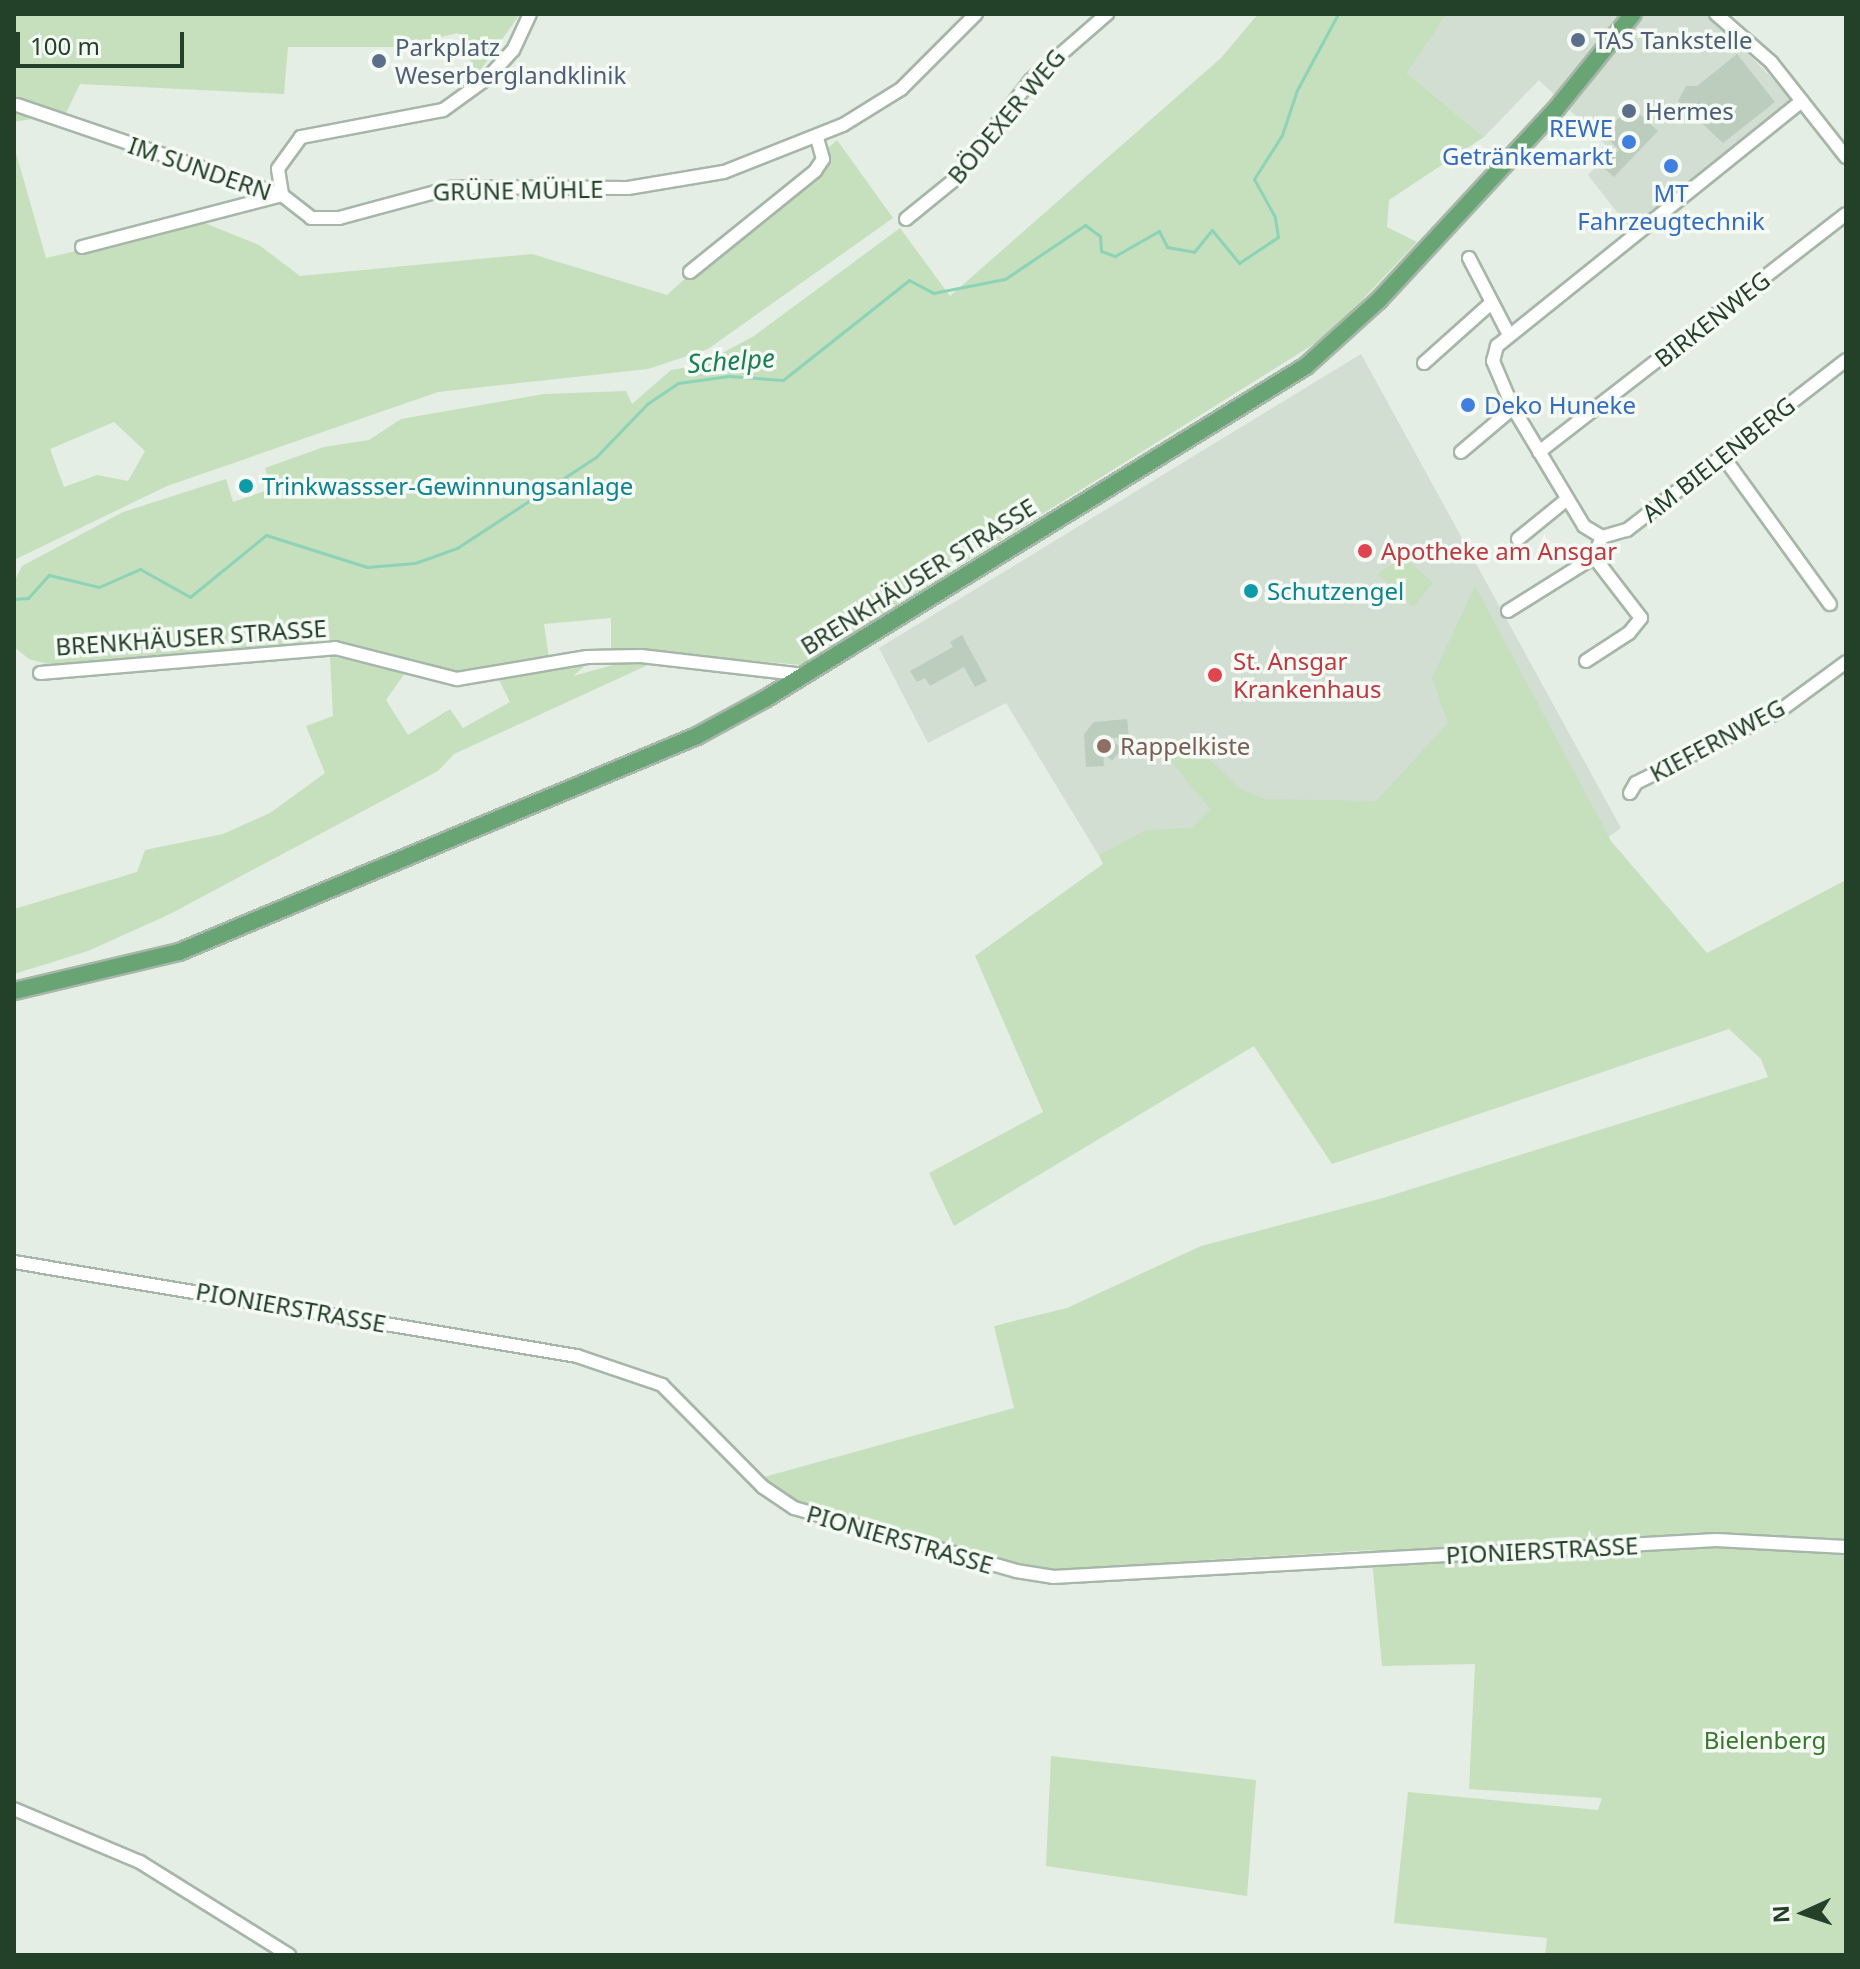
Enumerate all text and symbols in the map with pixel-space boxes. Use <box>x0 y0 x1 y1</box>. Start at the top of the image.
scale bar <box>20 16 188 66</box>
place label: TAS Tankstelle <box>1594 26 1753 54</box>
text: 100 m <box>30 29 100 62</box>
marker: TAS Tankstelle <box>1569 31 1587 49</box>
place label: Parkplatz Weserberglandklinik <box>395 33 626 89</box>
street label: BÖDEXER WEG <box>941 43 1071 189</box>
marker: Parkplatz Weserberglandklinik <box>370 52 388 70</box>
place label: Hermes <box>1645 97 1734 125</box>
marker: Hermes <box>1620 102 1638 120</box>
place label: REWE Getränkemarkt <box>1442 114 1613 170</box>
street label: IM SUNDERN <box>125 130 275 206</box>
marker: REWE Getränkemarkt <box>1620 133 1638 151</box>
marker: MT Fahrzeugtechnik <box>1662 157 1680 175</box>
street label: GRÜNE MÜHLE <box>432 174 604 206</box>
place label: MT Fahrzeugtechnik <box>1577 179 1765 235</box>
street label: BIRKENWEG <box>1649 265 1775 373</box>
water label: Schelpe <box>686 342 776 380</box>
street label: AM BIELENBERG <box>1636 390 1800 528</box>
place label: Deko Huneke <box>1484 391 1636 419</box>
marker: Deko Huneke <box>1459 396 1477 414</box>
place label: Trinkwassser-Gewinnungsanlage <box>262 472 633 500</box>
marker: Trinkwassser-Gewinnungsanlage <box>237 477 255 495</box>
street label: BRENKHÄUSER STRASSE <box>795 492 1041 660</box>
place label: Apotheke am Ansgar <box>1381 537 1617 565</box>
marker: Apotheke am Ansgar <box>1356 542 1374 560</box>
place label: Schutzengel <box>1267 577 1404 605</box>
marker: Schutzengel <box>1242 582 1260 600</box>
street label: BRENKHÄUSER STRASSE <box>54 613 328 661</box>
place label: St. Ansgar Krankenhaus <box>1233 647 1381 703</box>
marker: St. Ansgar Krankenhaus <box>1204 664 1226 686</box>
street label: KIEFERNWEG <box>1645 692 1789 788</box>
place label: Rappelkiste <box>1120 732 1250 760</box>
marker: Rappelkiste <box>1095 737 1113 755</box>
street label: PIONIERSTRASSE <box>194 1276 388 1338</box>
street label: PIONIERSTRASSE <box>803 1499 997 1579</box>
street label: PIONIERSTRASSE <box>1445 1531 1639 1569</box>
park label: Bielenberg <box>1704 1726 1826 1754</box>
north arrow <box>1764 1873 1844 1953</box>
text: N <box>1765 1905 1795 1924</box>

